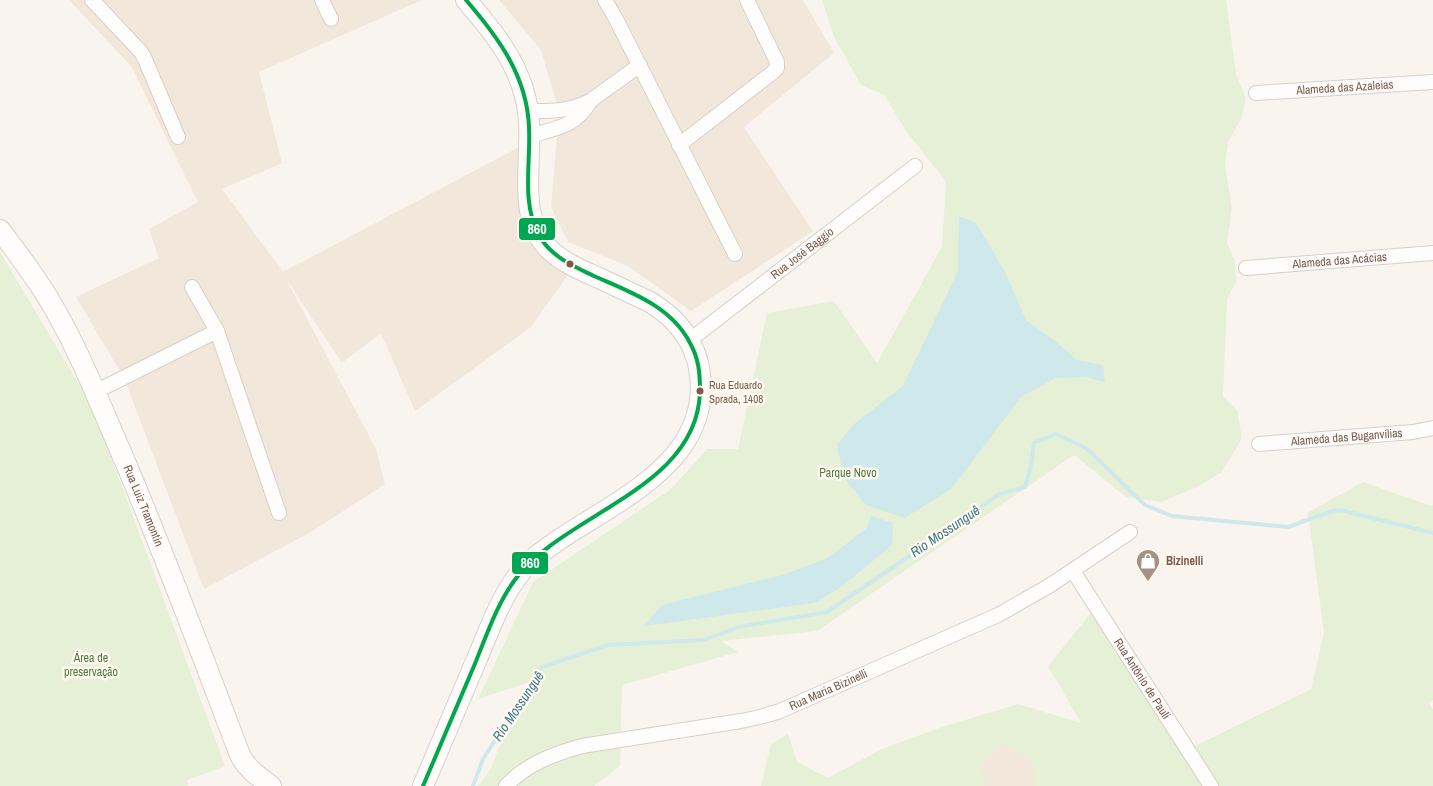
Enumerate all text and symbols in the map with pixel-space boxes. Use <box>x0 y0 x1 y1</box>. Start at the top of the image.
street label: Alameda das Azaleias <box>1295 76 1394 99</box>
line badge: 860 <box>518 217 556 241</box>
text: 860 <box>527 220 547 238</box>
street label: Rua José Baggio <box>768 224 837 283</box>
street label: Alameda das Acácias <box>1291 249 1388 272</box>
unlabelled marker <box>565 259 575 269</box>
place label: Rua Eduardo Sprada, 1408 <box>709 378 763 406</box>
marker: Rua Eduardo Sprada, 1408 <box>695 386 705 396</box>
street label: Alameda das Buganvílias <box>1289 425 1403 450</box>
street label: Rua Luiz Tramontin <box>119 463 167 549</box>
park label: Parque Novo <box>819 465 877 481</box>
water label: Rio Mossunguê <box>907 501 983 561</box>
shop icon: Bizinelli <box>1135 548 1161 582</box>
line badge: 860 <box>511 551 549 575</box>
place label: Bizinelli <box>1166 553 1203 569</box>
text: 860 <box>520 554 540 572</box>
street label: Rua Antônio de Pauli <box>1110 635 1174 722</box>
park label: Área de preservação <box>64 650 118 680</box>
street label: Rua Maria Bizinelli <box>787 666 870 714</box>
water label: Rio Mossunguê <box>488 668 548 744</box>

